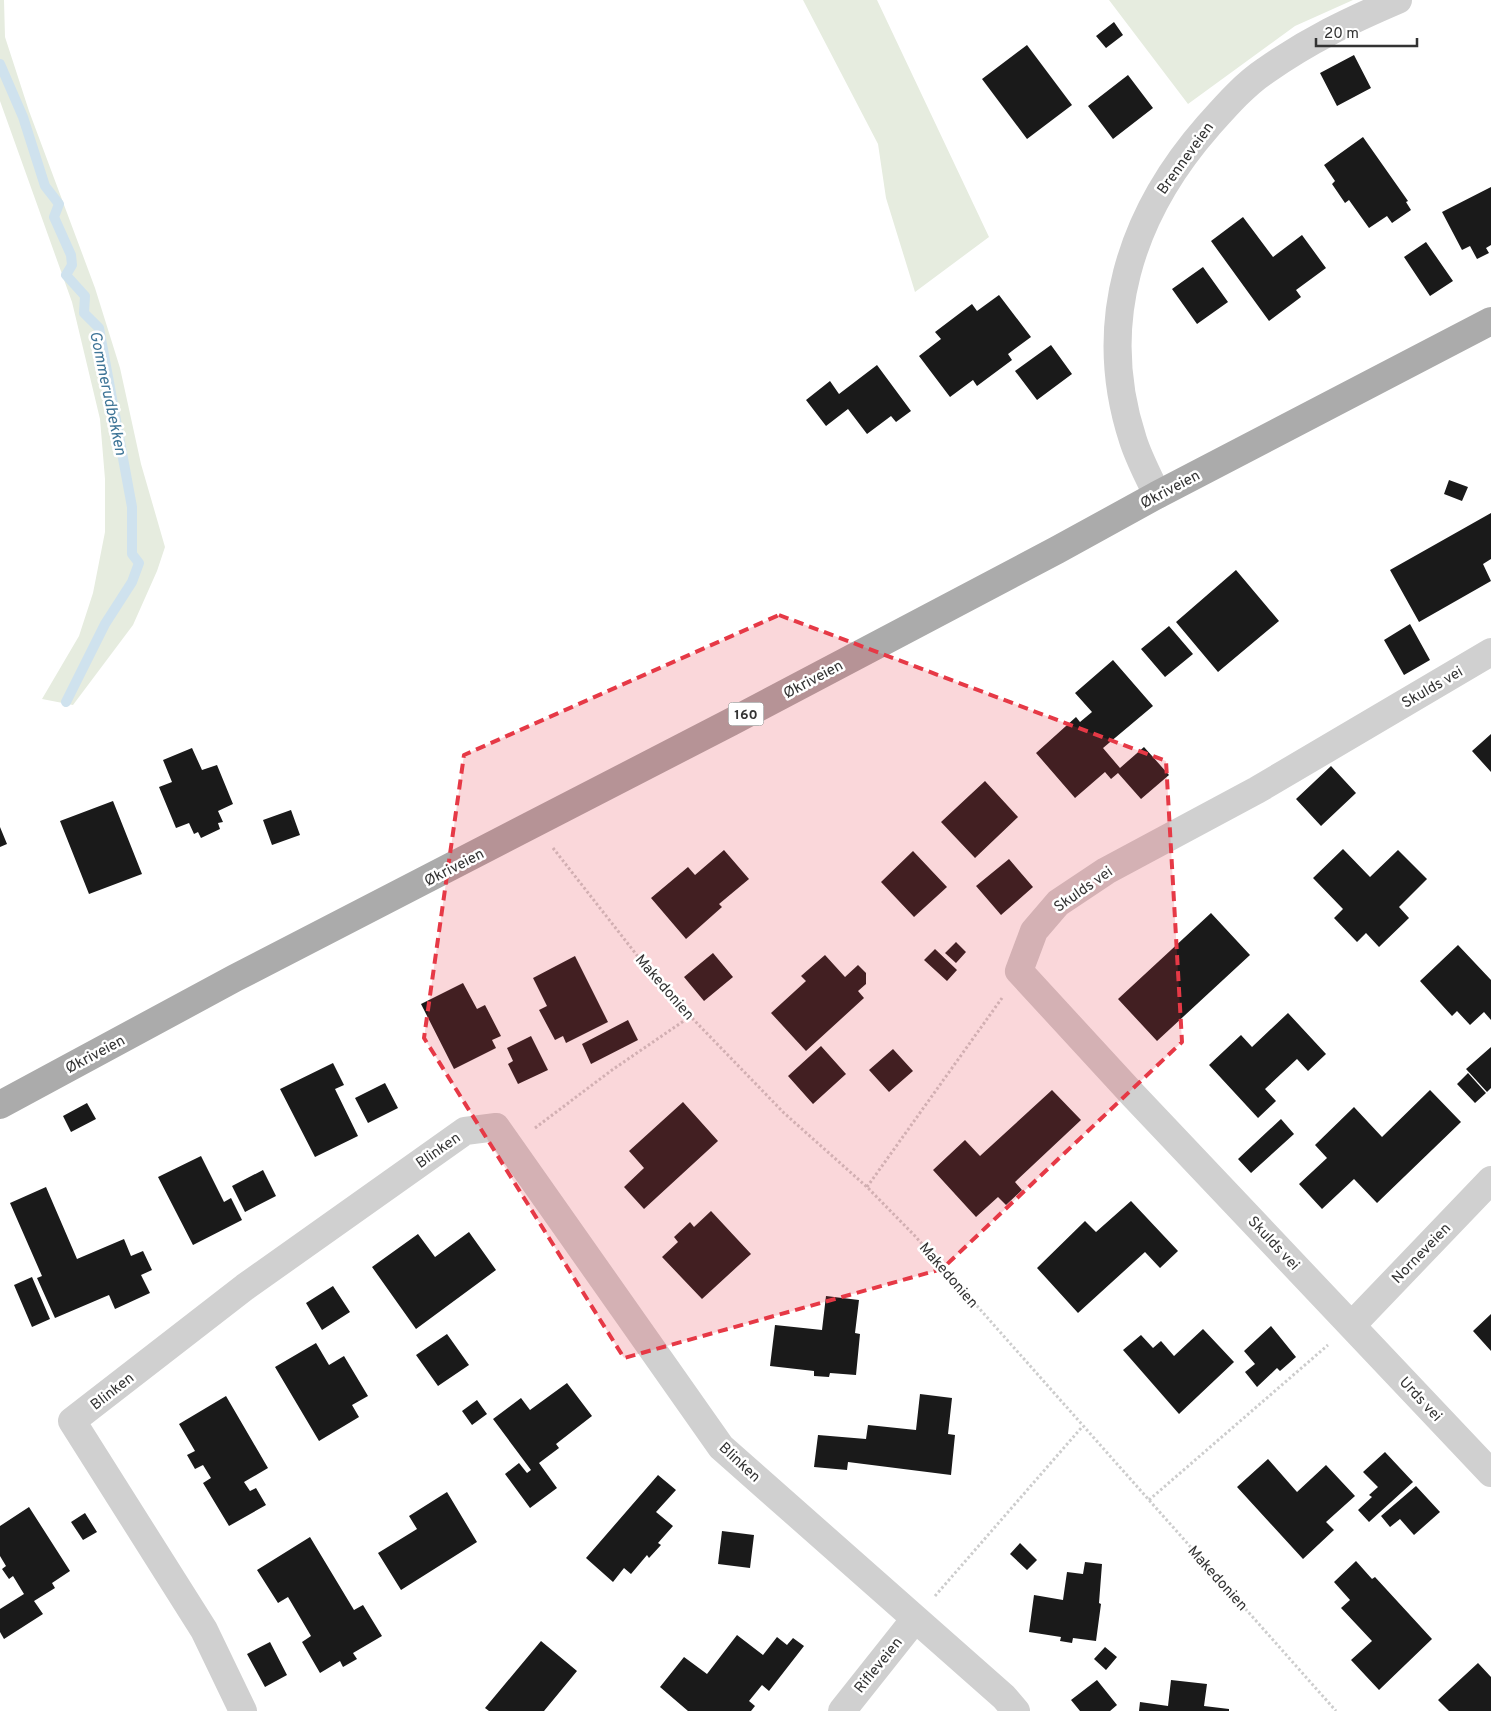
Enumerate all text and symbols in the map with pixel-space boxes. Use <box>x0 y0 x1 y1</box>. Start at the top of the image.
scale bar <box>1316 15 1417 47</box>
text: 20 m <box>1324 25 1359 44</box>
street label: Brenneveien <box>1154 119 1219 199</box>
water label: Gommerudbekken <box>84 329 130 458</box>
street label: Økriveien <box>1138 467 1204 514</box>
street label: Økriveien <box>781 657 847 704</box>
street label: Skulds vei <box>1399 663 1467 713</box>
road number: 160 <box>728 702 764 726</box>
street label: Økriveien <box>422 845 488 891</box>
street label: Skulds vei <box>1051 863 1117 917</box>
street label: Makedonien <box>630 951 698 1025</box>
street label: Økriveien <box>63 1032 129 1079</box>
street label: Blinken <box>413 1129 465 1173</box>
street label: Skulds vei <box>1243 1213 1303 1275</box>
street label: Norneveien <box>1388 1220 1456 1288</box>
street label: Makedonien <box>914 1239 982 1313</box>
street label: Blinken <box>87 1369 139 1415</box>
street label: Urds vei <box>1394 1374 1445 1426</box>
street label: Blinken <box>714 1439 764 1487</box>
street label: Makedonien <box>1183 1543 1251 1615</box>
street label: Rifleveien <box>851 1634 908 1698</box>

